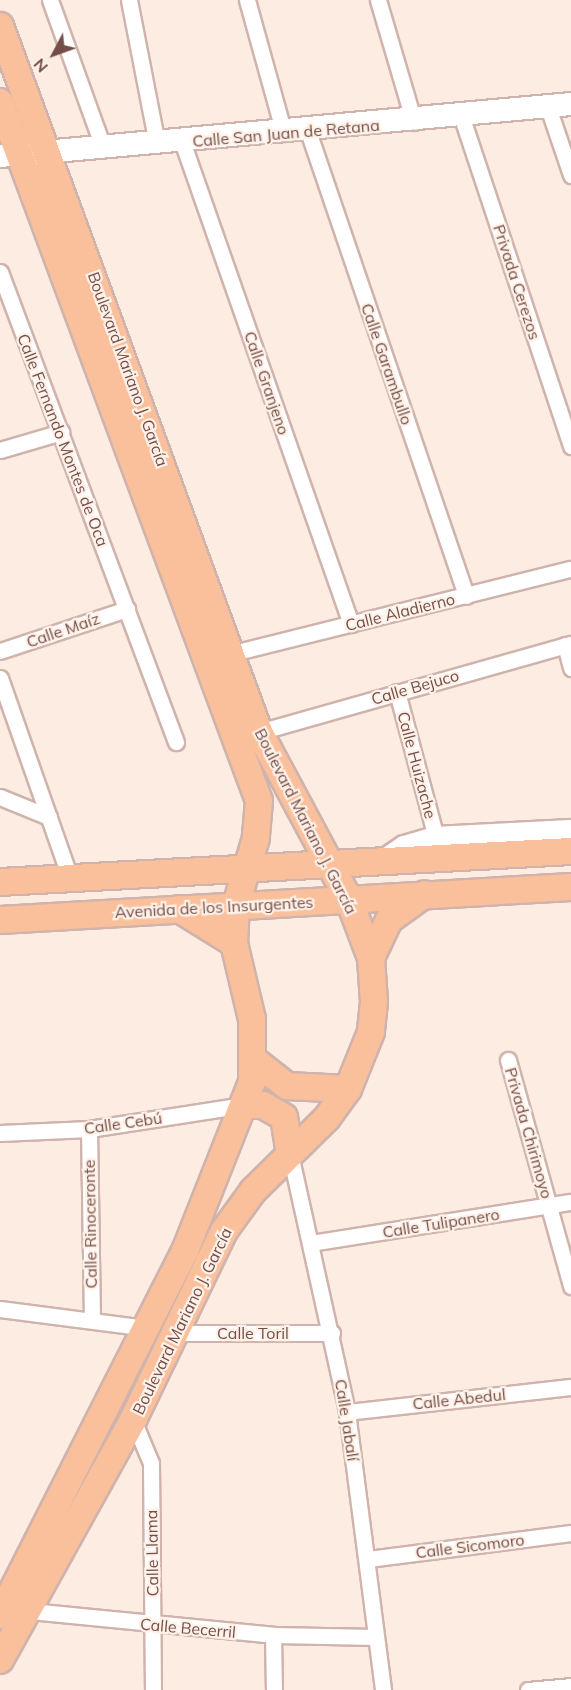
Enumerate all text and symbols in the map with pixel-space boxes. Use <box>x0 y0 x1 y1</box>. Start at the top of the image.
north arrow <box>24 24 84 84</box>
text: N <box>29 55 52 77</box>
street label: Calle San Juan de Retana <box>192 115 380 151</box>
street label: Privada Cerezos <box>489 222 545 342</box>
street label: Boulevard Mariano J. García <box>84 269 172 469</box>
street label: Calle Garambullo <box>357 301 417 427</box>
street label: Calle Granjeno <box>240 329 294 437</box>
street label: Calle Fernando Montes de Oca <box>14 331 112 549</box>
street label: Calle Aladierno <box>343 589 457 635</box>
street label: Calle Maíz <box>24 609 102 651</box>
street label: Calle Bejuco <box>369 665 461 709</box>
street label: Calle Huizache <box>394 709 440 821</box>
street label: Boulevard Mariano J. García <box>251 725 361 917</box>
street label: Avenida de los Insurgentes <box>114 892 314 922</box>
street label: Privada Chirimoyo <box>501 1065 557 1201</box>
street label: Calle Cebú <box>83 1108 163 1138</box>
street label: Calle Rinoceronte <box>79 1159 101 1289</box>
street label: Calle Tulipanero <box>381 1204 501 1242</box>
street label: Boulevard Mariano J. García <box>128 1224 236 1418</box>
street label: Calle Toril <box>217 1323 289 1343</box>
street label: Calle Jabalí <box>331 1378 363 1462</box>
street label: Calle Abedul <box>412 1385 506 1413</box>
street label: Calle Llama <box>142 1510 162 1596</box>
street label: Calle Sicomoro <box>415 1530 525 1562</box>
street label: Calle Becerril <box>139 1614 237 1642</box>

